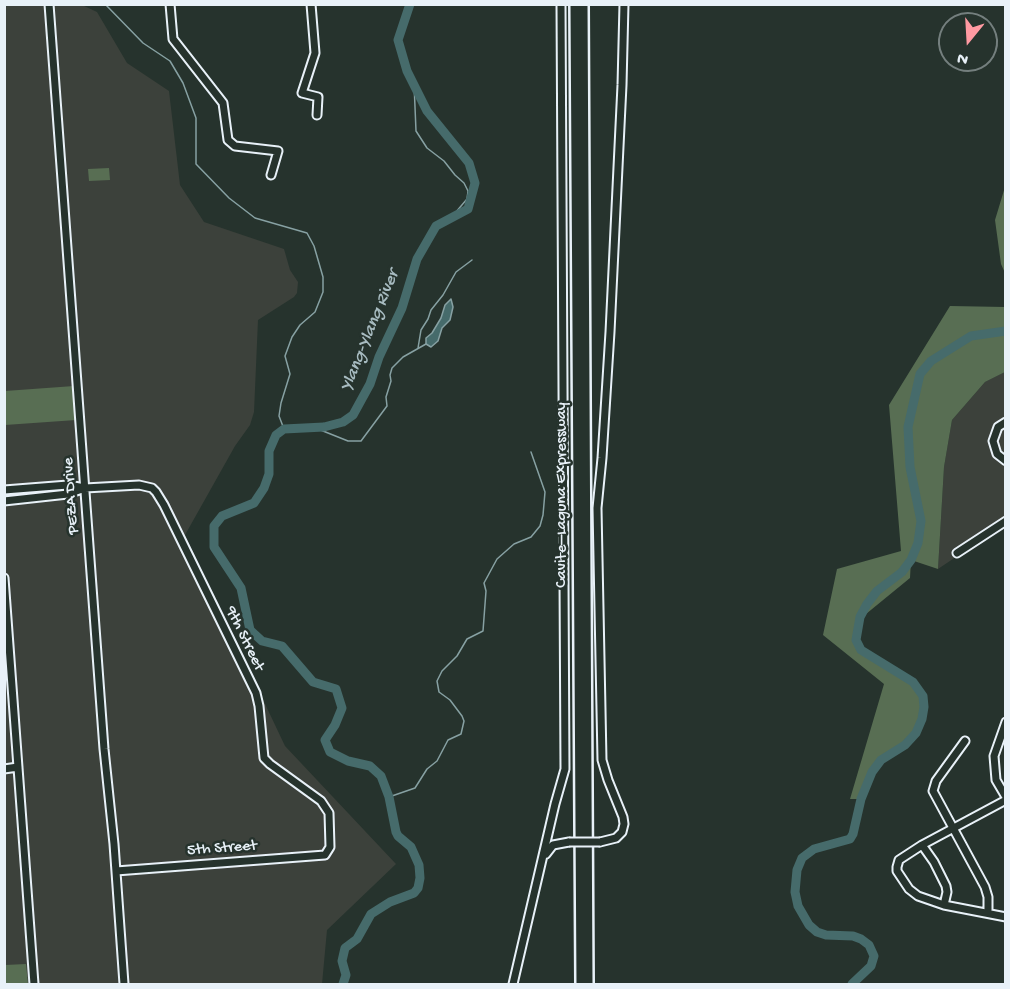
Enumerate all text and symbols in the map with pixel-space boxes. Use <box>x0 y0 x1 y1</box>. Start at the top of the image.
north arrow <box>938 12 998 72</box>
text: N <box>955 47 971 68</box>
water label: Ylang-Ylang River <box>337 267 405 395</box>
street label: Cavite–Laguna Expressway <box>553 402 573 588</box>
street label: PEZA Drive <box>60 457 84 535</box>
street label: 9th Street <box>220 604 268 674</box>
street label: 5th Street <box>186 837 258 861</box>

